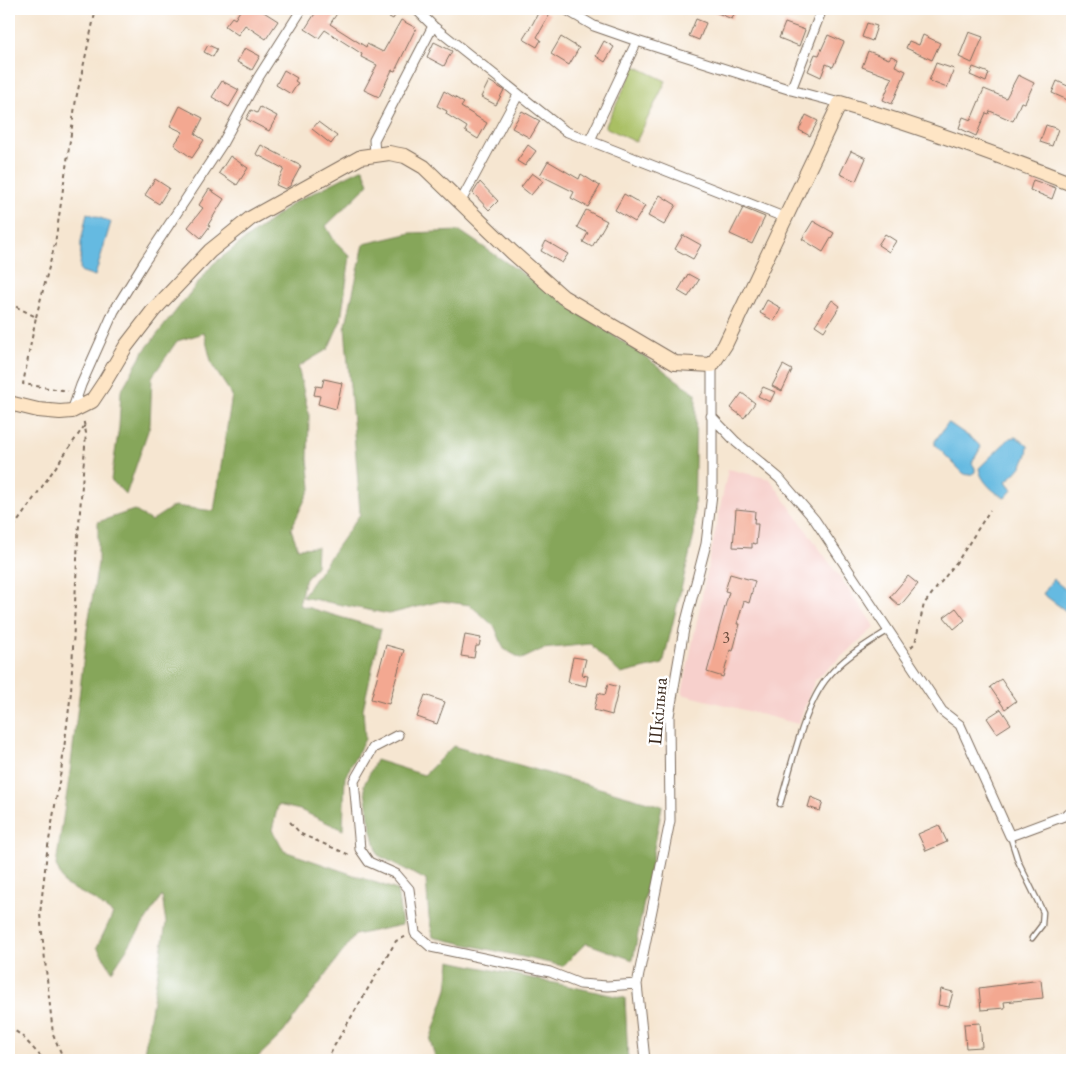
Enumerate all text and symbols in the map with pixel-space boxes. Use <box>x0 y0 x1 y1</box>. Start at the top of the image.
house number: 3 <box>722 627 730 648</box>
street label: Шкільна <box>642 676 673 746</box>

